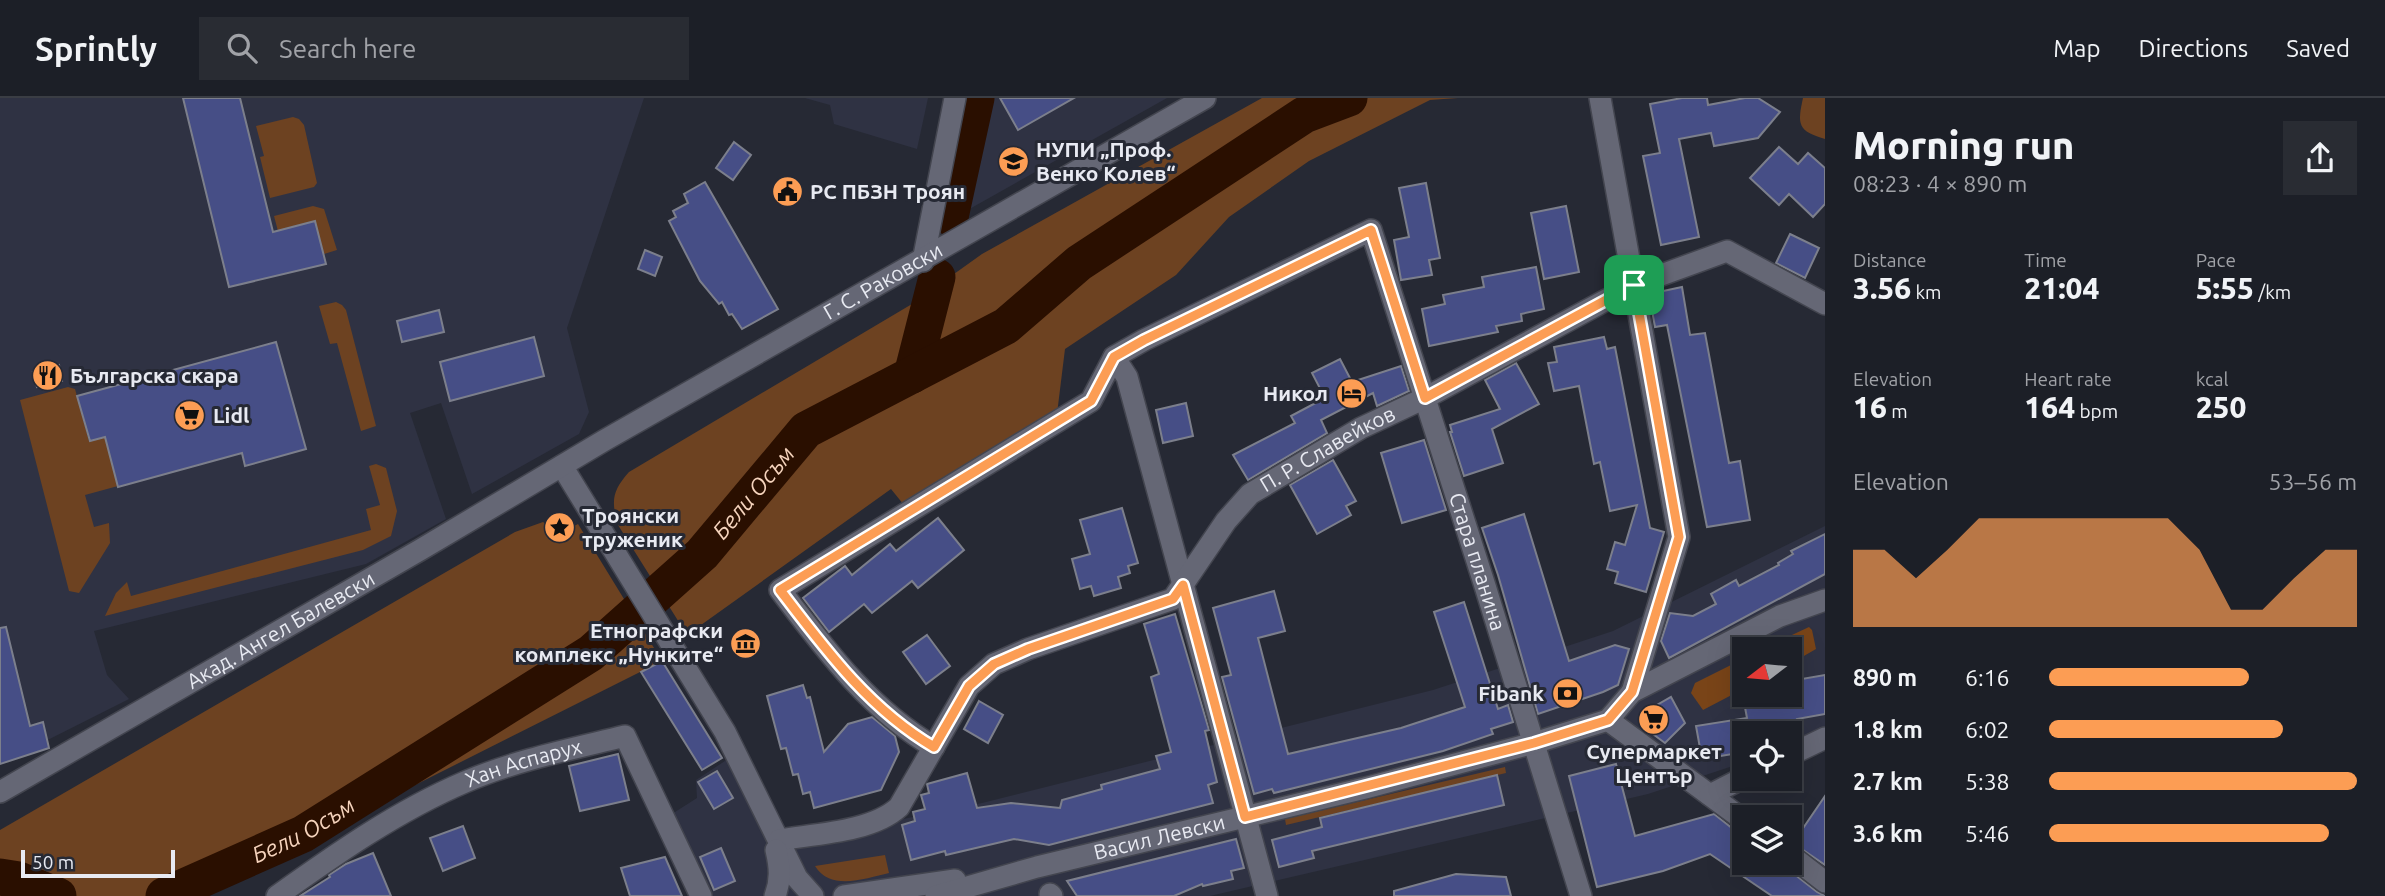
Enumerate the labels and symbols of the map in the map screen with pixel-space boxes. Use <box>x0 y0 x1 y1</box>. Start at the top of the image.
place label: НУПИ „Проф. Венко Колев“ <box>1036 137 1176 185</box>
school or university icon: НУПИ „Проф. Венко Колев“ <box>996 145 1030 179</box>
public building icon: РС ПБЗН Троян <box>770 175 804 209</box>
place label: РС ПБЗН Троян <box>810 179 965 203</box>
street label: Г. С. Раковски <box>819 237 946 324</box>
pin <box>1604 255 1664 315</box>
restaurant icon: Българска скара <box>30 359 64 393</box>
place label: Българска скара <box>70 363 239 387</box>
hotel icon: Никол <box>1334 377 1368 411</box>
place label: Никол <box>1263 381 1328 405</box>
supermarket icon: Lidl <box>173 399 207 433</box>
street label: П. Р. Славейков <box>1255 401 1399 496</box>
place label: Lidl <box>213 403 249 427</box>
water label: Бели Осъм <box>707 441 799 544</box>
street label: Стара планина <box>1445 489 1511 633</box>
place label: Троянски труженик <box>582 503 683 551</box>
place icon: Троянски труженик <box>542 511 576 545</box>
street label: Акад. Ангел Балевски <box>182 566 378 693</box>
place label: Етнографски комплекс „Нунките“ <box>514 618 723 666</box>
museum icon: Етнографски комплекс „Нунките“ <box>729 626 763 660</box>
north arrow <box>1732 637 1802 707</box>
bank icon: Fibank <box>1550 677 1584 711</box>
place label: Fibank <box>1478 681 1544 705</box>
supermarket icon: Супермаркет Център <box>1637 703 1671 737</box>
street label: Хан Аспарух <box>461 734 584 792</box>
place label: Супермаркет Център <box>1586 739 1722 787</box>
water label: Бели Осъм <box>248 792 359 867</box>
street label: Васил Левски <box>1091 809 1227 864</box>
scale bar <box>21 847 175 879</box>

